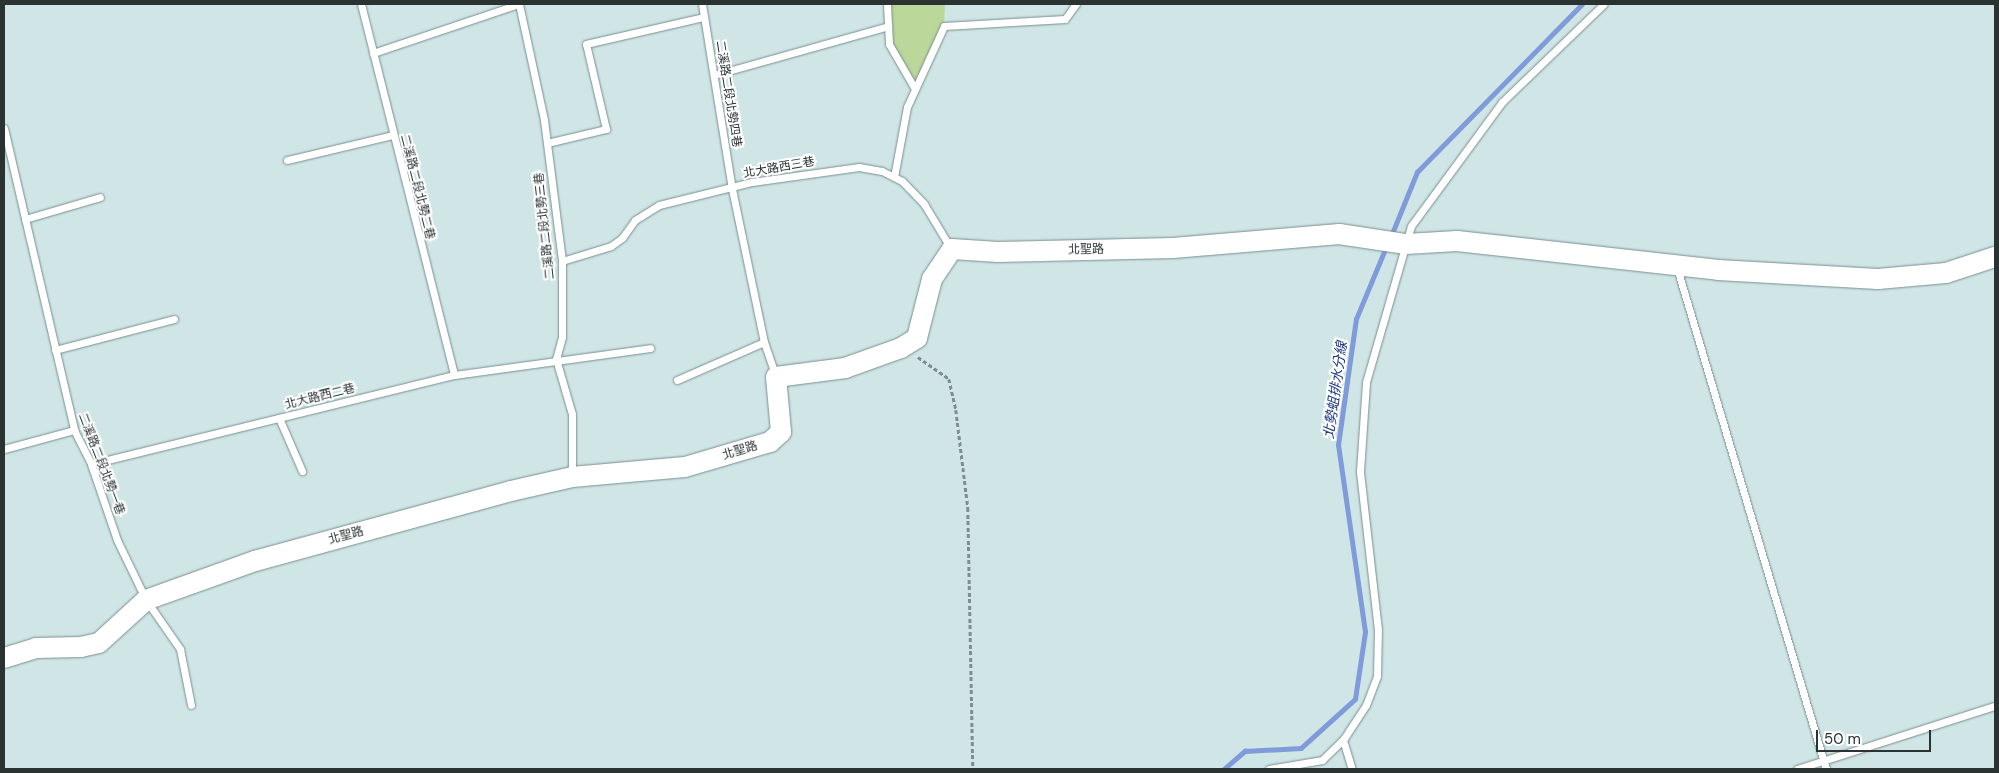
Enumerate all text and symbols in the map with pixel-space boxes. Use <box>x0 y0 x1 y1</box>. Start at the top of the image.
street label: 二溪路二段北勢四巷 <box>712 40 744 148</box>
street label: 二溪路二段北勢二巷 <box>397 133 437 241</box>
street label: 北大路西三巷 <box>742 155 816 181</box>
street label: 二溪路二段北勢三巷 <box>532 172 558 280</box>
street label: 北聖路 <box>1068 242 1104 258</box>
water label: 北勢蛆排水分線 <box>1320 340 1350 440</box>
street label: 北大路西二巷 <box>283 381 357 413</box>
street label: 二溪路二段北勢一巷 <box>75 411 127 517</box>
street label: 北聖路 <box>721 439 759 463</box>
street label: 北聖路 <box>327 524 365 548</box>
scale bar <box>1819 720 1934 752</box>
text: 50 m <box>1824 729 1861 749</box>

